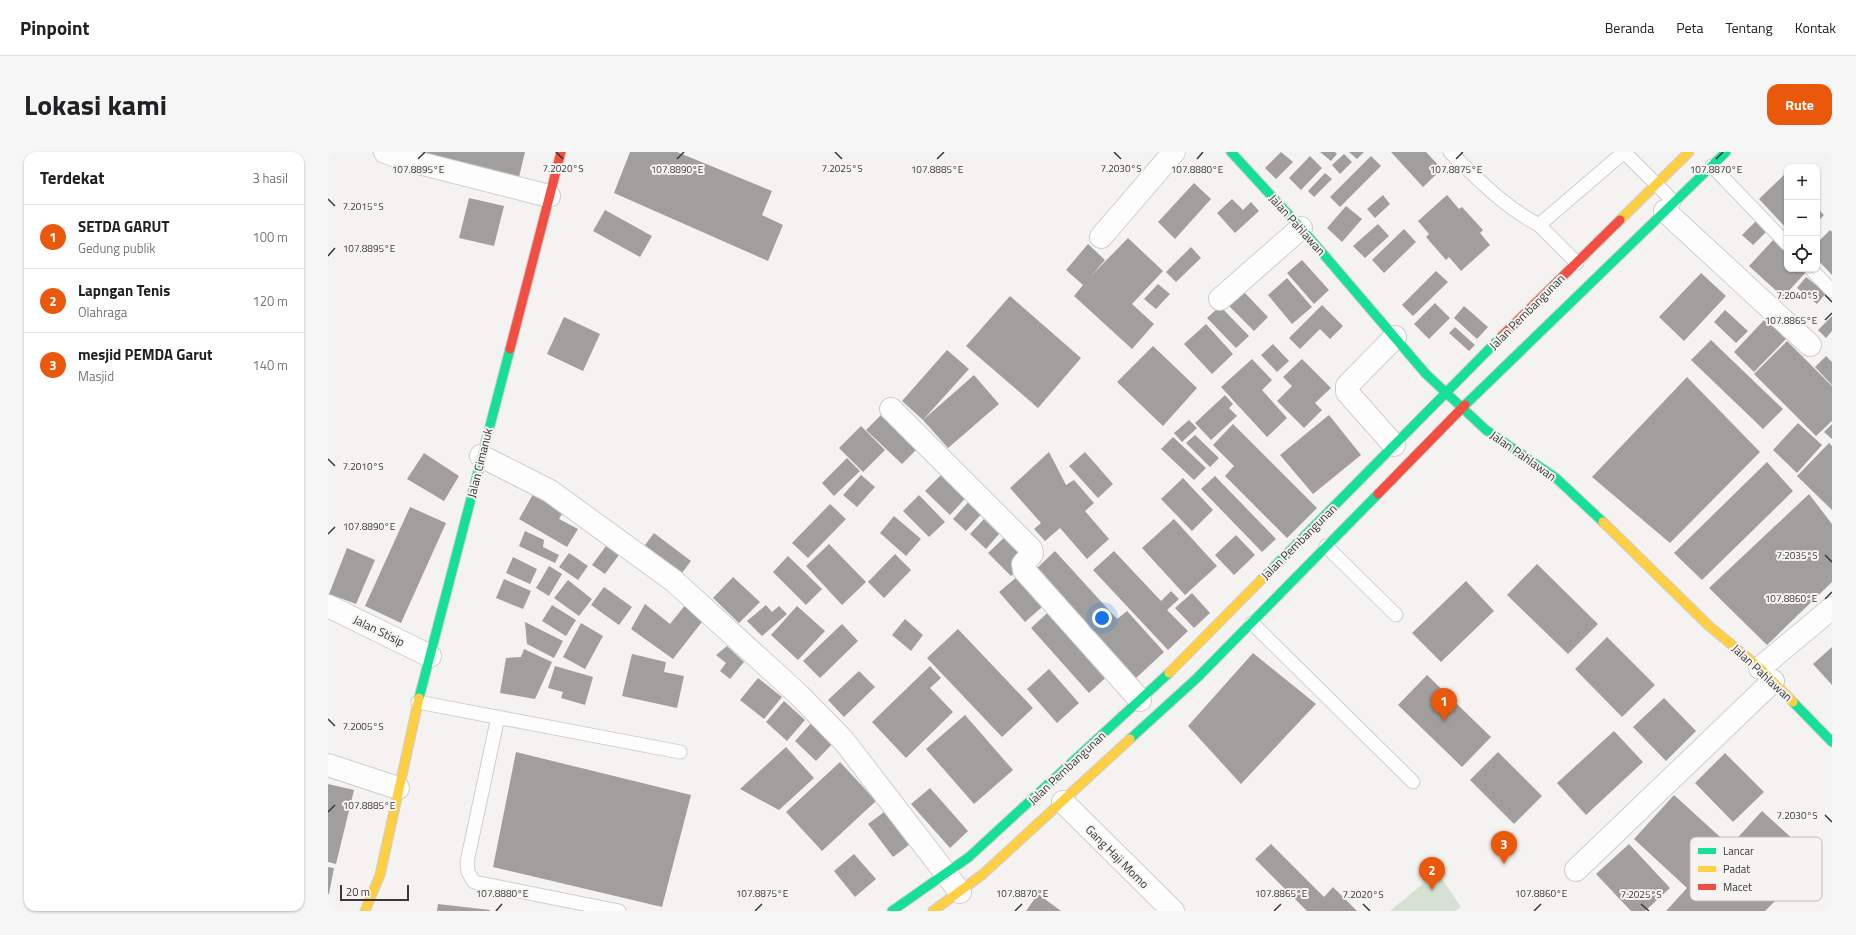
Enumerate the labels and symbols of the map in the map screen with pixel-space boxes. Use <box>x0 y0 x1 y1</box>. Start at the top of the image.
text: 7.2020°S <box>542 161 584 176</box>
text: 7.2025°S <box>821 161 863 176</box>
text: 7.2030°S <box>1100 161 1142 176</box>
text: 107.8895°E <box>392 162 445 177</box>
text: 107.8890°E <box>651 162 704 177</box>
text: 107.8885°E <box>911 162 964 177</box>
text: 107.8880°E <box>1171 162 1224 177</box>
text: 107.8875°E <box>1430 162 1483 177</box>
text: 107.8870°E <box>1690 162 1743 177</box>
street label: Jalan Pahlawan <box>1264 190 1330 260</box>
text: 7.2015°S <box>342 199 384 214</box>
text: 107.8895°E <box>343 241 396 256</box>
street label: Jalan Pembangunan <box>1484 269 1569 354</box>
text: 7.2040°S <box>1776 288 1818 303</box>
text: 107.8865°E <box>1765 313 1818 328</box>
street label: Jalan Cimanuk <box>462 426 497 500</box>
street label: Jalan Pahlawan <box>1486 426 1560 486</box>
text: 7.2010°S <box>342 459 384 474</box>
street label: Jalan Pembangunan <box>1256 499 1341 584</box>
text: 107.8890°E <box>343 519 396 534</box>
text: 7.2035°S <box>1776 548 1818 563</box>
text: 107.8860°E <box>1765 591 1818 606</box>
your location <box>1092 608 1112 628</box>
street label: Jalan Stisip <box>350 610 408 651</box>
street label: Jalan Pahlawan <box>1728 639 1797 706</box>
pin: 1 <box>1431 688 1457 721</box>
text: 7.2005°S <box>342 719 384 734</box>
street label: Jalan Pembangunan <box>1023 726 1110 809</box>
text: 107.8885°E <box>343 798 396 813</box>
text: 7.2030°S <box>1776 808 1818 823</box>
street label: Gang Haji Momo <box>1081 820 1154 893</box>
pin: 3 <box>1491 831 1517 864</box>
legend <box>1690 837 1822 901</box>
text: Lancar <box>1723 843 1754 859</box>
pin: 2 <box>1419 857 1445 890</box>
text: Padat <box>1723 861 1750 877</box>
text: Macet <box>1723 879 1752 895</box>
scale bar <box>340 883 409 902</box>
text: 107.8880°E <box>476 886 529 901</box>
text: 107.8875°E <box>736 886 789 901</box>
text: 107.8870°E <box>996 886 1049 901</box>
text: 107.8865°E <box>1255 886 1308 901</box>
text: 107.8860°E <box>1515 886 1568 901</box>
text: 7.2020°S <box>1342 887 1384 902</box>
text: 7.2025°S <box>1620 887 1662 902</box>

